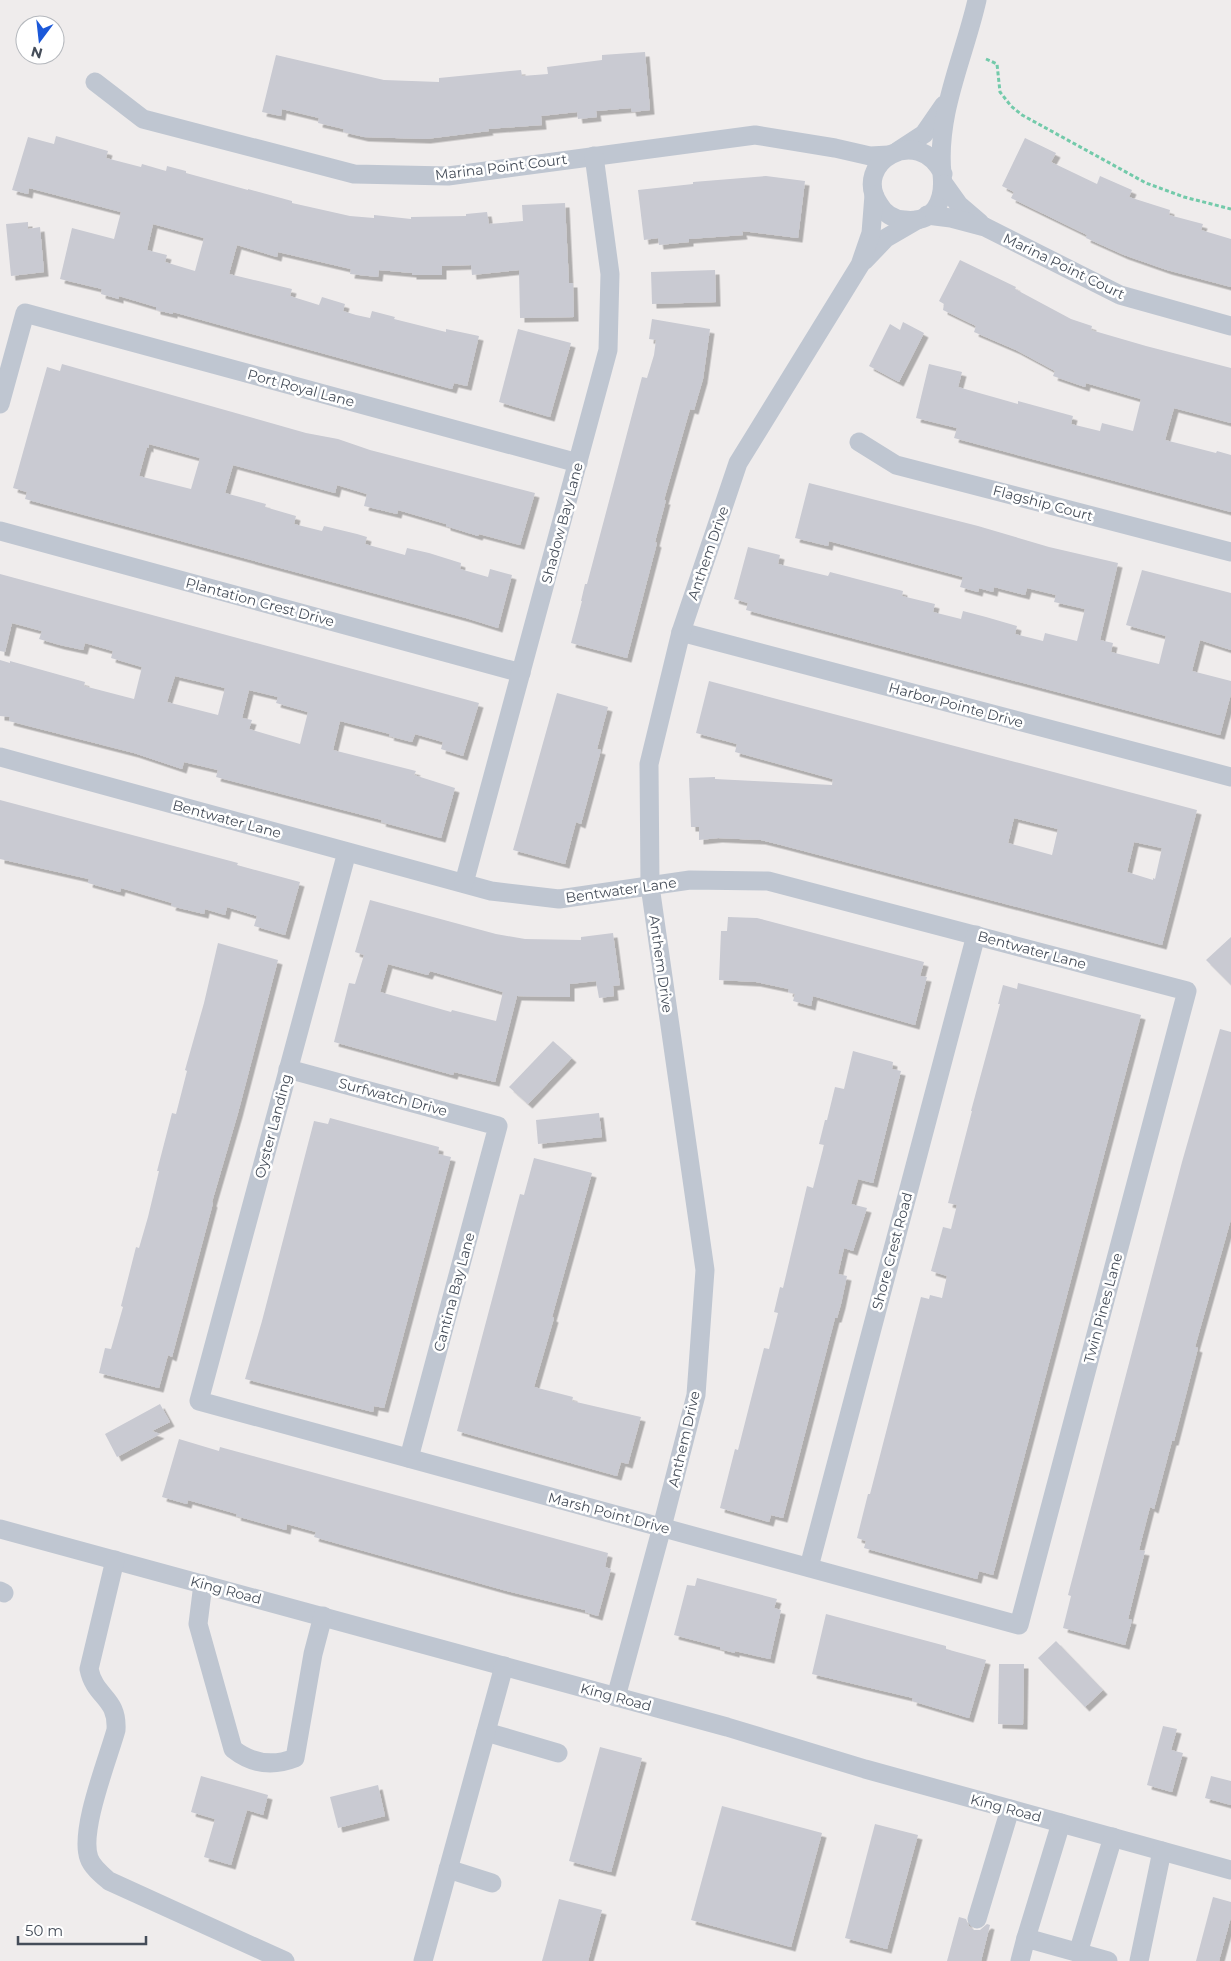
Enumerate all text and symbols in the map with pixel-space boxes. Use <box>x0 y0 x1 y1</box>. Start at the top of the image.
north arrow <box>15 15 65 65</box>
text: N <box>29 42 44 63</box>
street label: Marina Point Court <box>434 150 568 184</box>
street label: Marina Point Court <box>1000 229 1128 303</box>
street label: Port Royal Lane <box>246 365 356 411</box>
street label: Shadow Bay Lane <box>537 460 587 586</box>
street label: Flagship Court <box>991 481 1095 525</box>
street label: Anthem Drive <box>683 504 733 602</box>
street label: Plantation Crest Drive <box>184 573 336 631</box>
street label: Harbor Pointe Drive <box>887 678 1025 732</box>
street label: Bentwater Lane <box>171 796 283 842</box>
street label: Bentwater Lane <box>564 873 678 907</box>
street label: Anthem Drive <box>645 914 677 1014</box>
street label: Bentwater Lane <box>976 927 1088 973</box>
street label: Oyster Landing <box>250 1072 296 1180</box>
street label: Surfwatch Drive <box>337 1074 449 1120</box>
street label: Shore Crest Road <box>868 1190 916 1312</box>
street label: Cantina Bay Lane <box>429 1230 479 1354</box>
street label: Twin Pines Lane <box>1080 1251 1126 1365</box>
street label: Anthem Drive <box>664 1389 704 1489</box>
street label: Marsh Point Drive <box>546 1488 672 1538</box>
street label: King Road <box>188 1572 264 1608</box>
street label: King Road <box>578 1679 654 1715</box>
street label: King Road <box>968 1790 1044 1826</box>
scale bar <box>18 1914 145 1946</box>
text: 50 m <box>25 1921 63 1940</box>

